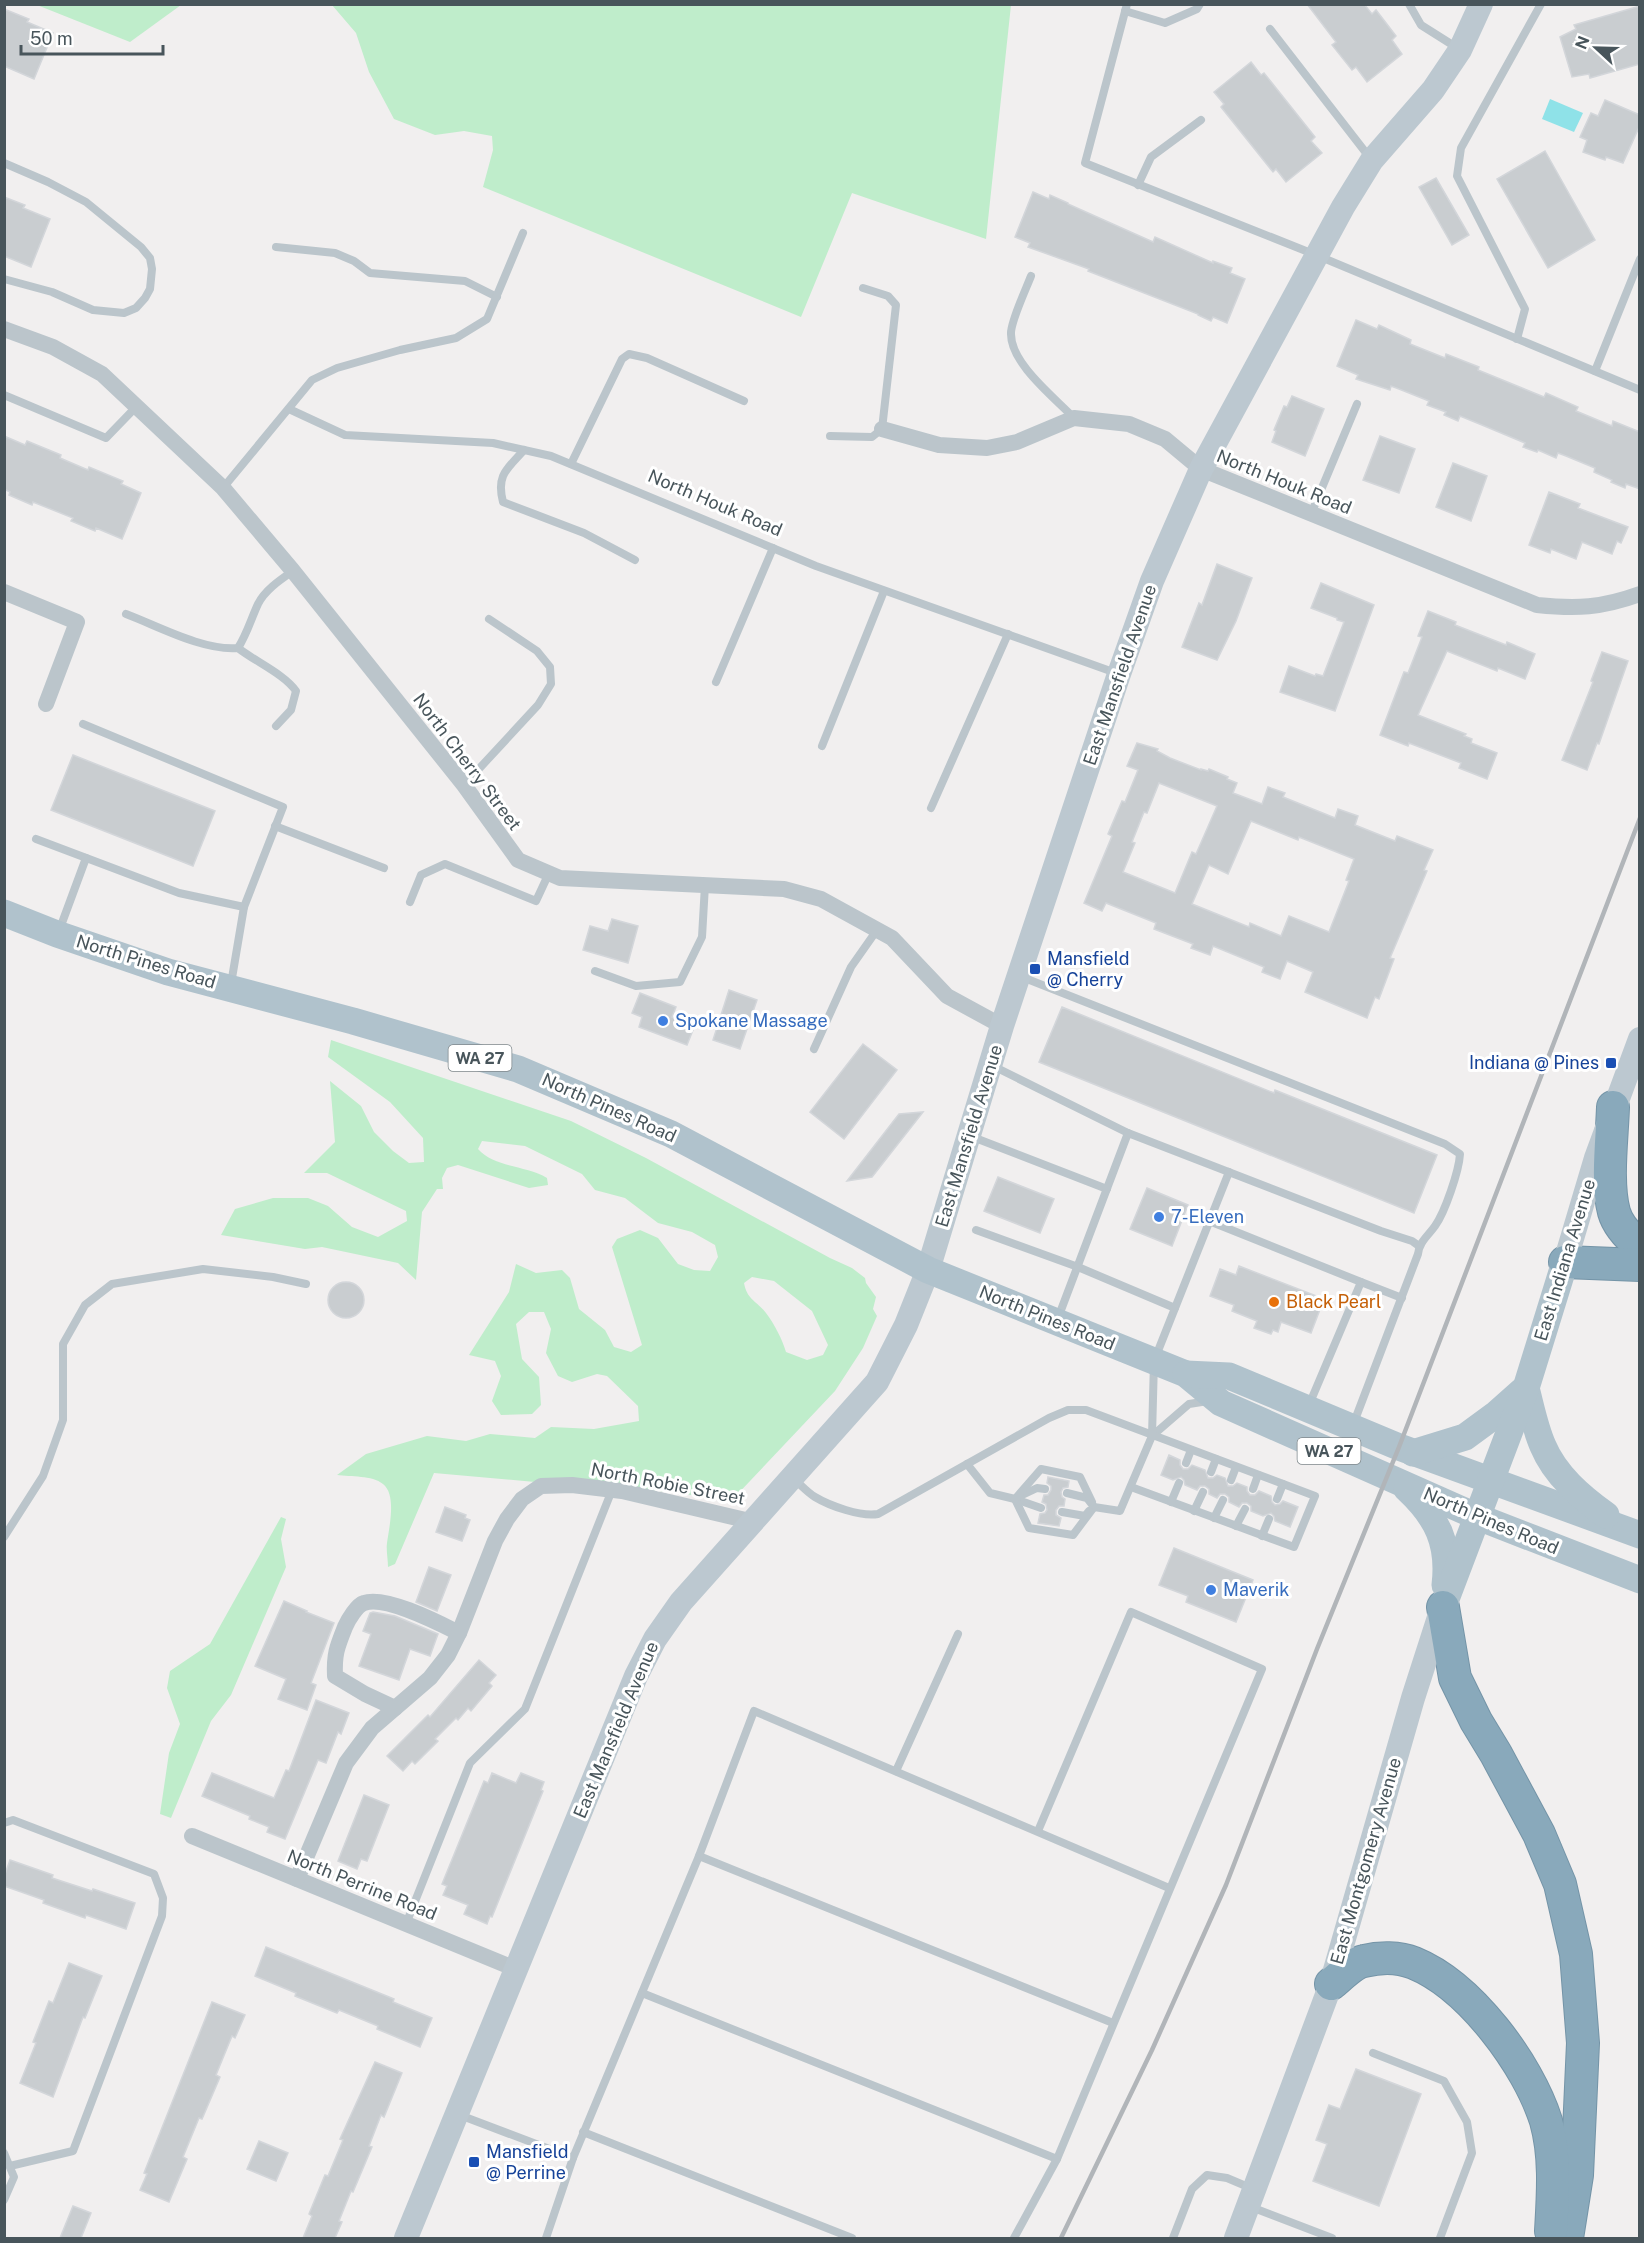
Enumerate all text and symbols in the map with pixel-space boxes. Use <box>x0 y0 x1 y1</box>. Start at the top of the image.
scale bar <box>21 18 164 56</box>
north arrow <box>1566 18 1626 78</box>
text: 50 m <box>30 28 73 49</box>
text: N <box>1571 33 1594 52</box>
street label: North Houk Road <box>1214 445 1355 518</box>
street label: North Houk Road <box>645 465 785 540</box>
street label: East Mansfield Avenue <box>1079 582 1160 768</box>
street label: North Cherry Street <box>409 689 526 834</box>
street label: North Pines Road <box>74 930 218 993</box>
place label: Mansfield @ Cherry <box>1047 948 1130 990</box>
marker: Mansfield @ Cherry <box>1028 962 1042 976</box>
place label: Spokane Massage <box>675 1010 828 1031</box>
marker: Spokane Massage <box>656 1014 670 1028</box>
street label: East Mansfield Avenue <box>931 1042 1006 1230</box>
road number: WA 27 <box>448 1045 512 1071</box>
place label: Indiana @ Pines <box>1469 1052 1599 1073</box>
marker: Indiana @ Pines <box>1604 1056 1618 1070</box>
street label: North Pines Road <box>539 1069 680 1147</box>
street label: East Indiana Avenue <box>1530 1176 1599 1343</box>
place label: 7-Eleven <box>1171 1206 1244 1227</box>
marker: 7-Eleven <box>1152 1210 1166 1224</box>
street label: North Pines Road <box>976 1281 1118 1354</box>
place label: Black Pearl <box>1286 1291 1381 1312</box>
marker: Black Pearl <box>1267 1295 1281 1309</box>
road number: WA 27 <box>1298 1438 1360 1464</box>
street label: North Robie Street <box>589 1458 747 1509</box>
street label: North Pines Road <box>1420 1483 1562 1558</box>
place label: Maverik <box>1223 1579 1289 1600</box>
marker: Maverik <box>1204 1583 1218 1597</box>
street label: East Mansfield Avenue <box>569 1638 662 1821</box>
street label: East Montgomery Avenue <box>1326 1755 1405 1967</box>
street label: North Perrine Road <box>284 1845 440 1924</box>
place label: Mansfield @ Perrine <box>486 2141 569 2183</box>
marker: Mansfield @ Perrine <box>467 2155 481 2169</box>

